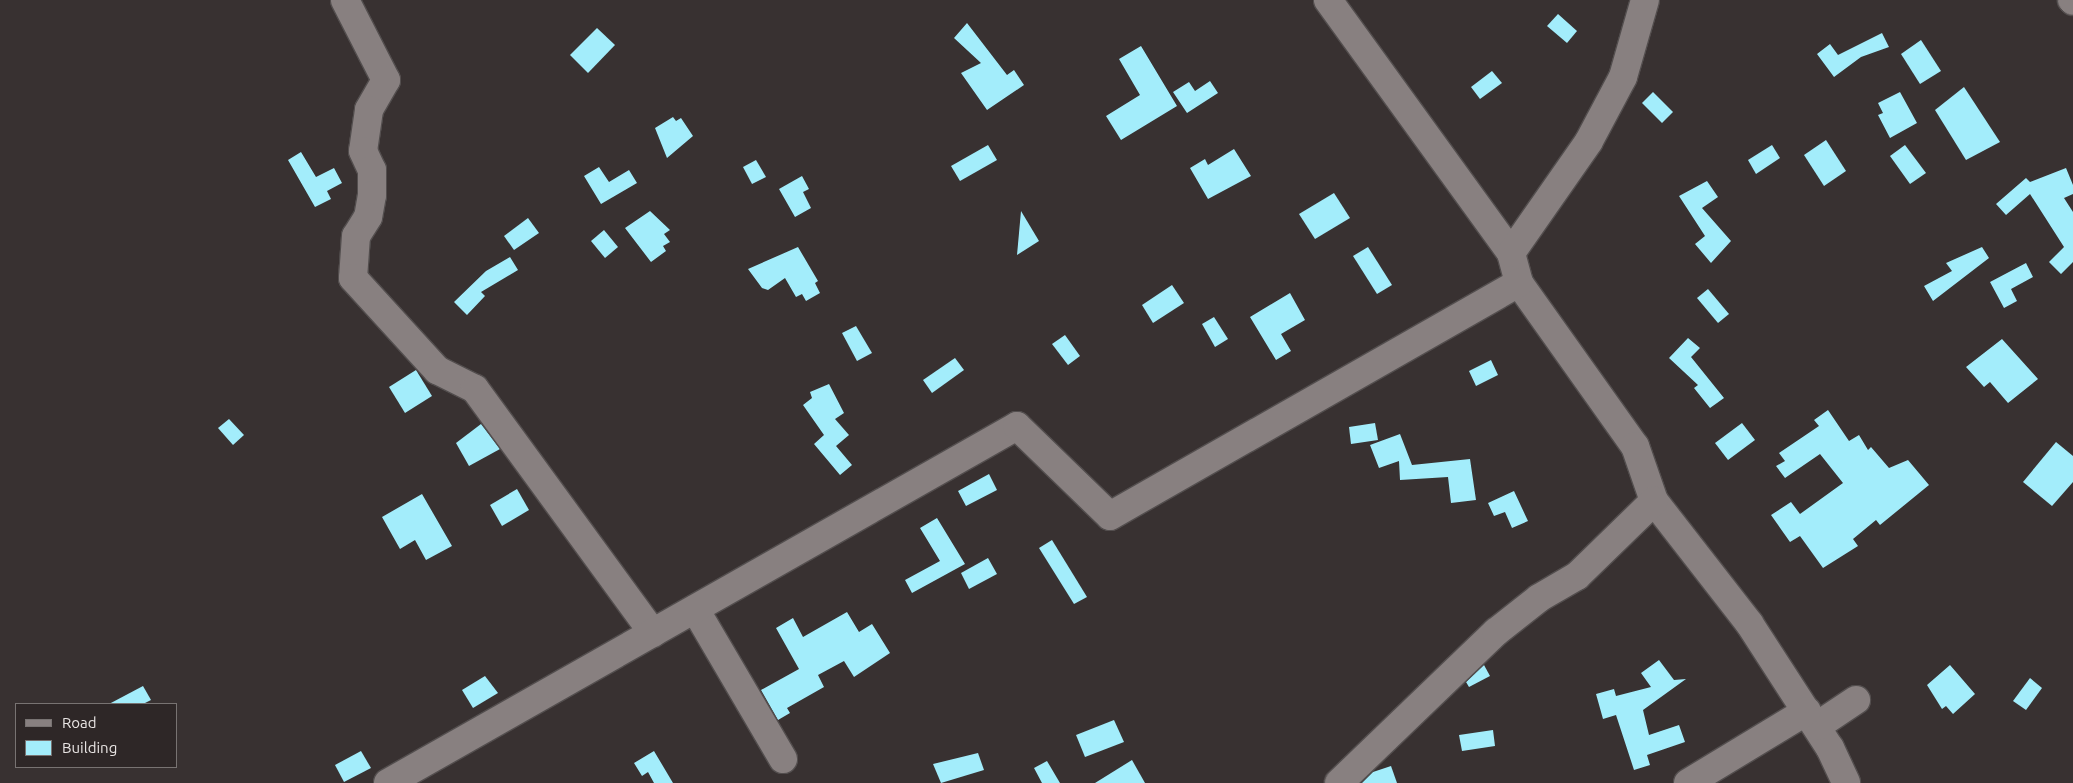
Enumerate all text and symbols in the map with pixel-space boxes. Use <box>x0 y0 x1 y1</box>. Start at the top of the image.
legend <box>15 703 178 768</box>
text: Road <box>62 714 97 731</box>
text: Building <box>62 739 117 756</box>

